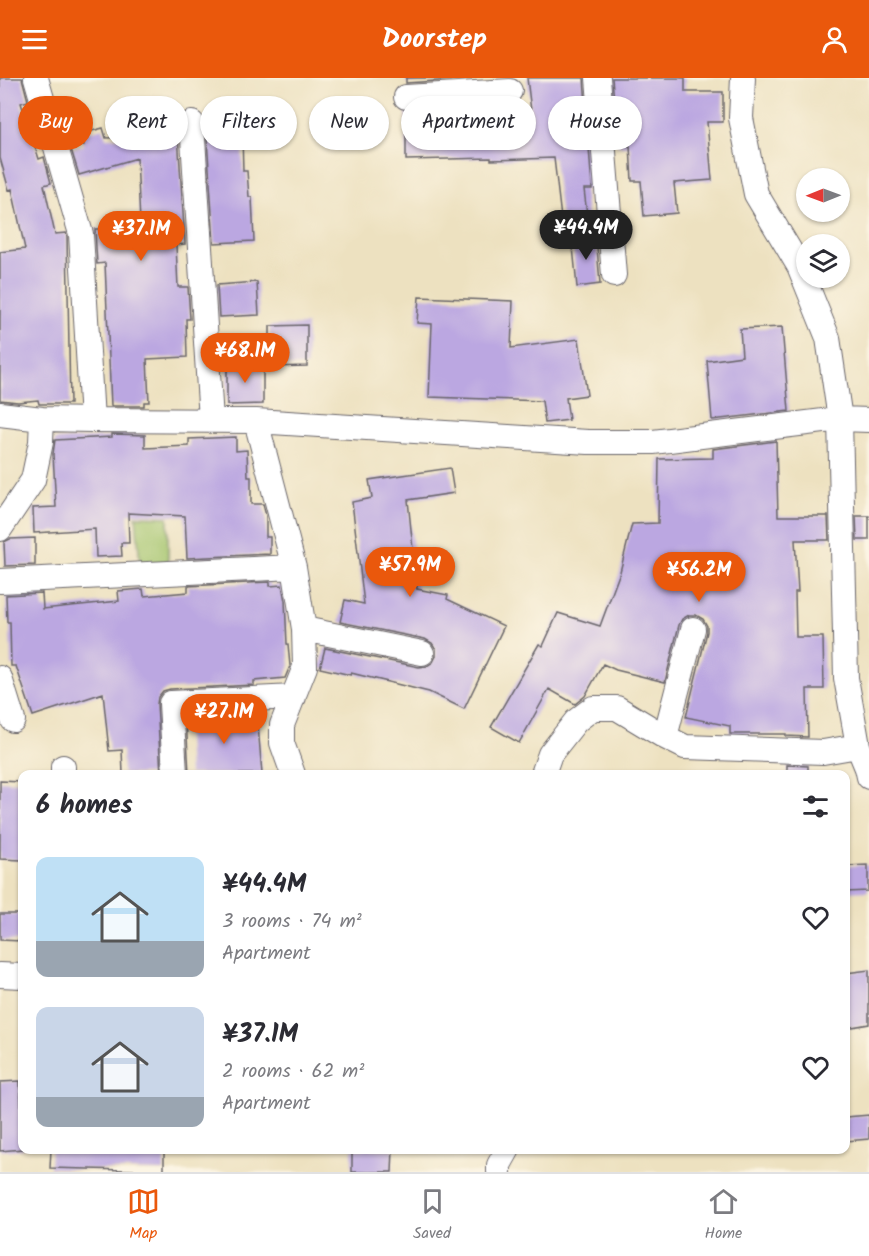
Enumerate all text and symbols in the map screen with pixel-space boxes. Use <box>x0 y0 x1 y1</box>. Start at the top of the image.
text: Doorstep <box>382 18 487 61</box>
icon: menu <box>18 23 51 56</box>
icon: person <box>818 23 851 56</box>
chip: Buy <box>18 96 93 150</box>
chip: Rent <box>105 96 188 150</box>
chip: Filters <box>200 96 297 150</box>
chip: New <box>309 96 389 150</box>
chip: Apartment <box>401 96 536 150</box>
chip: House <box>548 96 642 150</box>
north arrow <box>796 168 850 222</box>
map controls <box>796 168 850 288</box>
pin: ¥44.4M <box>537 210 635 261</box>
pin: ¥37.1M <box>92 211 190 262</box>
text: ¥44.4M <box>554 213 618 245</box>
text: ¥37.1M <box>112 214 170 246</box>
button: layers <box>796 234 850 288</box>
pin: ¥68.1M <box>196 333 294 384</box>
text: ¥68.1M <box>215 336 275 368</box>
pin: ¥57.9M <box>361 547 459 598</box>
text: ¥57.9M <box>379 550 441 582</box>
pin: ¥56.2M <box>650 552 748 603</box>
text: ¥56.2M <box>667 555 731 587</box>
pin: ¥27.1M <box>175 694 273 745</box>
text: ¥27.1M <box>194 697 254 729</box>
text: 6 homes <box>36 785 133 827</box>
icon: filters <box>799 790 832 823</box>
text: ¥44.4M <box>222 864 306 906</box>
icon: home <box>84 881 156 953</box>
icon: heart <box>799 901 832 934</box>
text: 3 rooms · 74 m² <box>222 906 362 938</box>
text: Apartment <box>222 938 311 970</box>
text: ¥37.1M <box>222 1014 298 1056</box>
icon: home <box>84 1031 156 1103</box>
icon: heart <box>799 1051 832 1084</box>
text: 2 rooms · 62 m² <box>222 1056 364 1088</box>
text: Apartment <box>222 1088 311 1120</box>
tab: Map <box>127 1185 160 1246</box>
tab: Saved <box>413 1185 451 1246</box>
tab: Home <box>704 1185 742 1246</box>

